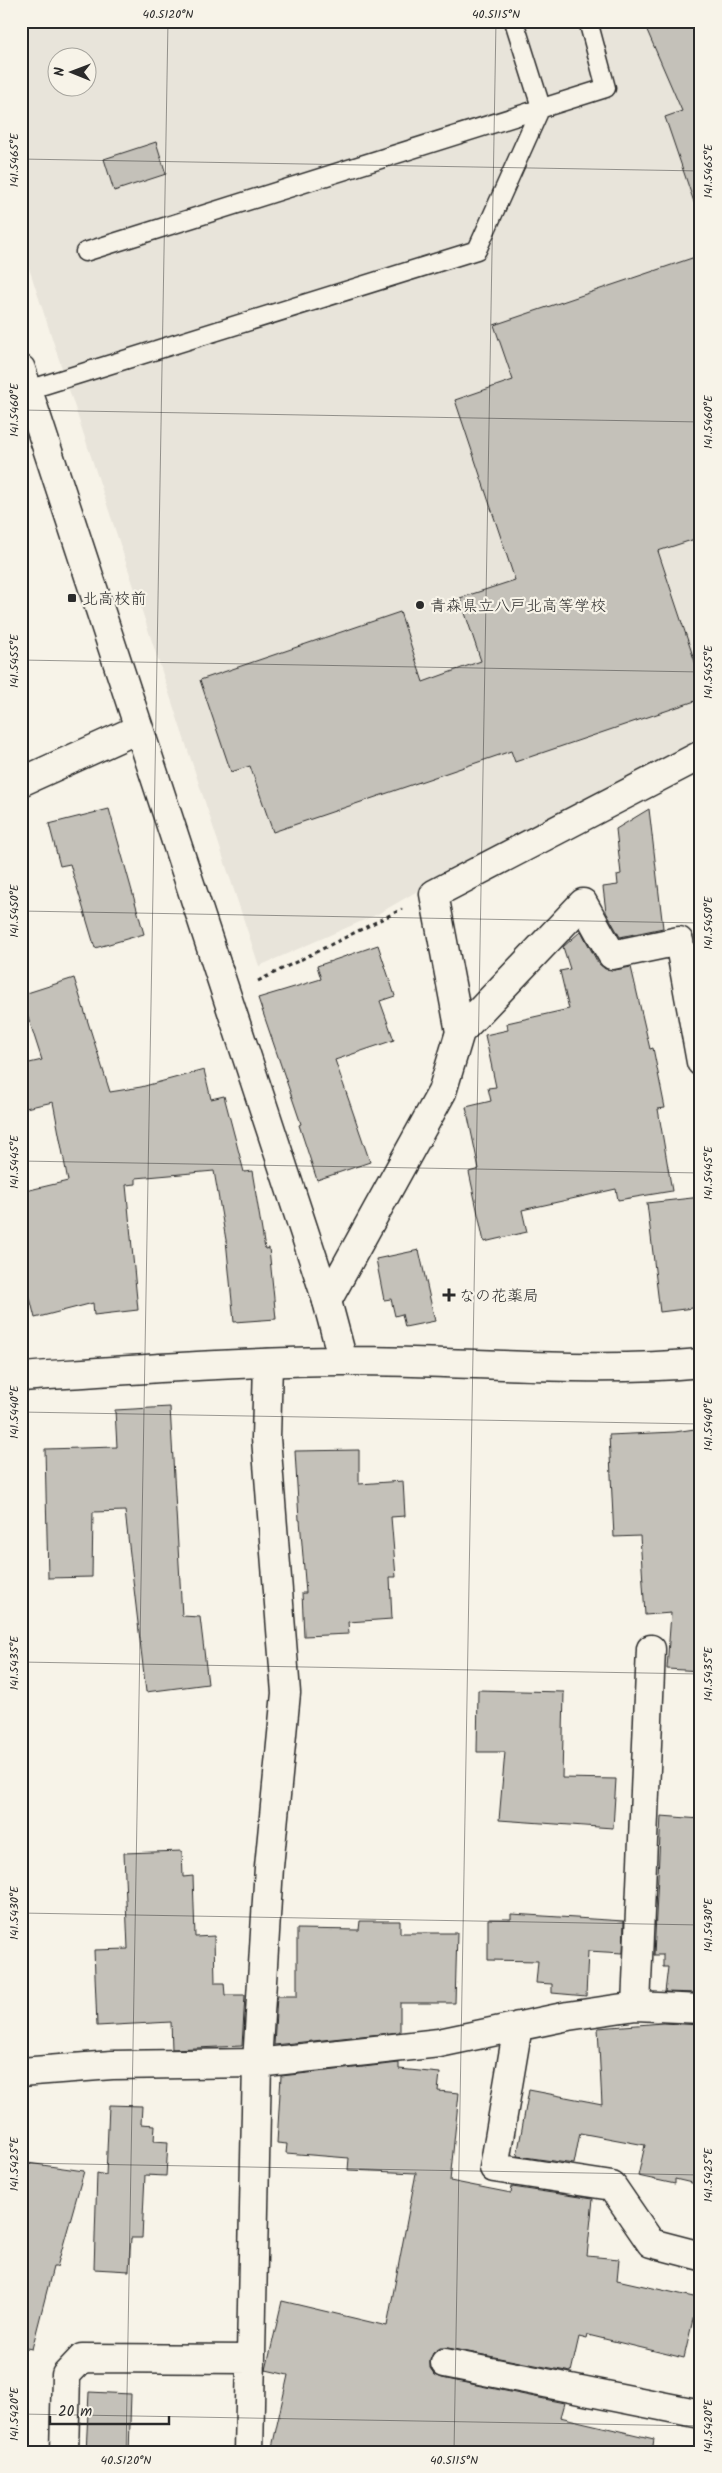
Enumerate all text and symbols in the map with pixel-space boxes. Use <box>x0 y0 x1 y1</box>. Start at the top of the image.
text: 40.5120°N <box>143 5 193 24</box>
text: 40.5115°N <box>472 5 520 24</box>
north arrow <box>48 48 98 98</box>
text: N <box>49 67 71 76</box>
text: 141.5465°E <box>5 132 24 187</box>
text: 141.5465°E <box>699 143 718 198</box>
text: 141.5460°E <box>5 382 24 437</box>
text: 141.5460°E <box>699 394 718 449</box>
place label: 北高校前 <box>82 587 146 612</box>
marker: 北高校前 <box>66 592 78 604</box>
place label: 青森県立八戸北高等学校 <box>430 594 606 619</box>
marker: 青森県立八戸北高等学校 <box>414 599 426 611</box>
text: 141.5455°E <box>5 633 24 688</box>
text: 141.5455°E <box>699 644 718 699</box>
text: 141.5450°E <box>5 883 24 938</box>
text: 141.5450°E <box>699 895 718 950</box>
text: 141.5445°E <box>5 1134 24 1189</box>
text: 141.5445°E <box>699 1145 718 1200</box>
place label: なの花薬局 <box>459 1284 539 1309</box>
marker: なの花薬局 <box>443 1289 455 1301</box>
text: 141.5440°E <box>5 1384 24 1439</box>
text: 141.5440°E <box>699 1396 718 1451</box>
text: 141.5435°E <box>5 1635 24 1690</box>
text: 141.5435°E <box>699 1646 718 1701</box>
text: 141.5430°E <box>5 1885 24 1940</box>
text: 141.5430°E <box>699 1897 718 1952</box>
text: 141.5425°E <box>5 2136 24 2191</box>
text: 141.5425°E <box>699 2147 718 2202</box>
text: 141.5420°E <box>5 2386 24 2441</box>
scale bar <box>50 2393 169 2425</box>
text: 141.5420°E <box>699 2398 718 2453</box>
text: 20 m <box>58 2400 92 2424</box>
text: 40.5120°N <box>101 2451 151 2470</box>
text: 40.5115°N <box>430 2451 478 2470</box>

